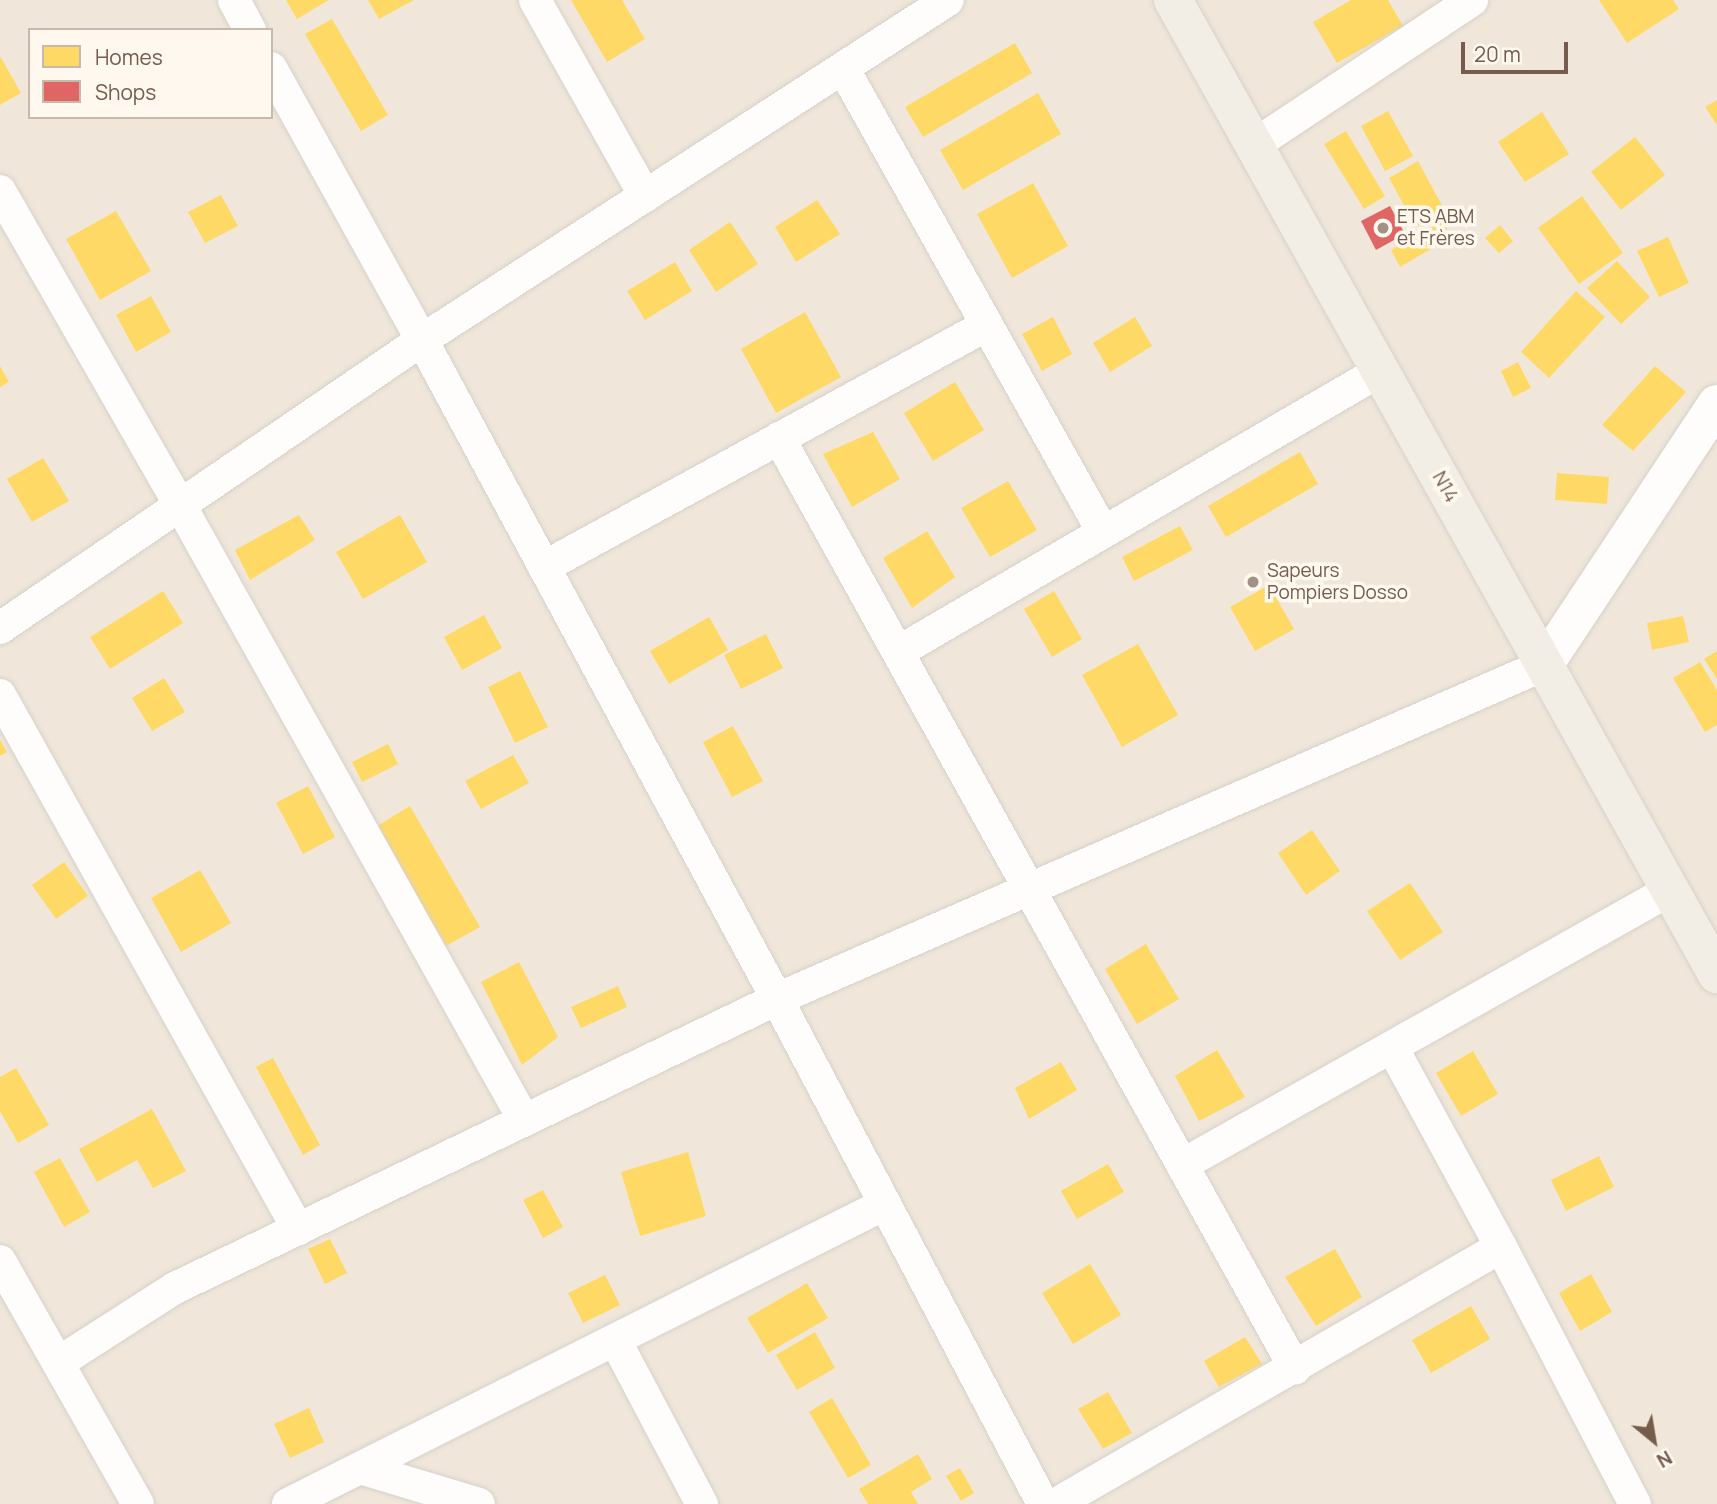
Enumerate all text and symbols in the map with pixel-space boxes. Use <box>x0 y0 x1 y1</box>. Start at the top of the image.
legend <box>28 28 273 119</box>
scale bar <box>1465 28 1572 72</box>
text: 20 m <box>1474 40 1521 68</box>
text: Homes <box>95 43 163 71</box>
text: Shops <box>95 78 156 106</box>
place label: ETS ABM et Frères <box>1397 206 1475 250</box>
marker: ETS ABM et Frères <box>1375 220 1391 236</box>
street label: N14 <box>1427 468 1463 506</box>
place label: Sapeurs Pompiers Dosso <box>1267 560 1408 604</box>
marker: Sapeurs Pompiers Dosso <box>1245 574 1261 590</box>
north arrow <box>1619 1406 1689 1476</box>
text: N <box>1652 1445 1677 1474</box>

